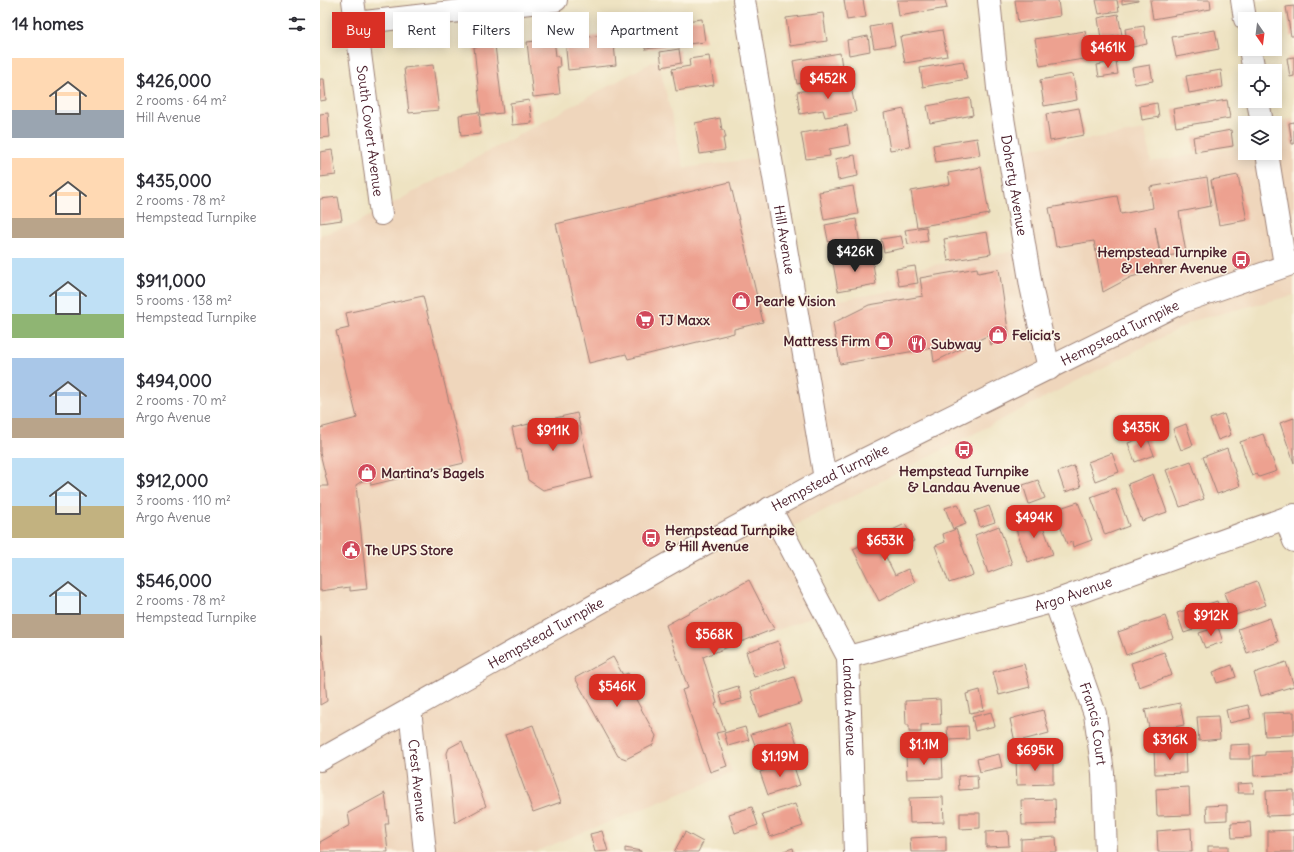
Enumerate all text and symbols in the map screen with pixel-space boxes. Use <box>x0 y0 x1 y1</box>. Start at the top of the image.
chip: Buy <box>332 12 385 48</box>
chip: Rent <box>393 12 450 48</box>
chip: Filters <box>458 12 524 48</box>
chip: New <box>532 12 589 48</box>
chip: Apartment <box>597 12 693 48</box>
north arrow <box>1238 12 1282 56</box>
map controls <box>1238 12 1282 160</box>
text: 14 homes <box>12 13 84 35</box>
icon: filters <box>286 13 308 35</box>
pin: $461K <box>1080 35 1136 69</box>
text: $461K <box>1090 39 1126 56</box>
street label: South Covert Avenue <box>353 64 388 198</box>
button: locate <box>1238 64 1282 108</box>
pin: $452K <box>800 66 856 100</box>
text: $426,000 <box>136 70 212 92</box>
text: $452K <box>809 70 847 87</box>
icon: home <box>44 74 92 122</box>
text: 2 rooms · 64 m² <box>136 92 227 109</box>
text: Hill Avenue <box>136 109 201 126</box>
button: layers <box>1238 116 1282 160</box>
street label: Doherty Avenue <box>997 133 1031 237</box>
text: $435,000 <box>136 170 212 192</box>
icon: home <box>44 174 92 222</box>
text: 2 rooms · 78 m² <box>136 192 226 209</box>
street label: Hill Avenue <box>770 204 799 276</box>
text: Hempstead Turnpike <box>136 209 257 226</box>
pin: $426K <box>827 239 883 273</box>
text: $426K <box>836 243 874 260</box>
place label: Hempstead Turnpike & Lehrer Avenue <box>1097 243 1227 277</box>
bus stop icon: Hempstead Turnpike & Lehrer Avenue <box>1230 249 1252 271</box>
text: $911,000 <box>136 270 206 292</box>
icon: home <box>44 274 92 322</box>
shop icon: Pearle Vision <box>730 290 752 312</box>
text: 5 rooms · 138 m² <box>136 292 232 309</box>
place label: Pearle Vision <box>755 292 836 310</box>
street label: Hempstead Turnpike <box>1058 296 1182 370</box>
text: Hempstead Turnpike <box>136 309 257 326</box>
supermarket icon: TJ Maxx <box>634 309 656 331</box>
place label: TJ Maxx <box>659 311 710 329</box>
shop icon: Felicia’s <box>987 324 1009 346</box>
place label: Felicia’s <box>1012 326 1061 344</box>
shop icon: Mattress Firm <box>873 330 895 352</box>
place label: Mattress Firm <box>783 332 871 350</box>
restaurant icon: Subway <box>906 333 928 355</box>
place label: Subway <box>931 335 982 353</box>
text: $494,000 <box>136 370 212 392</box>
icon: home <box>44 374 92 422</box>
text: 2 rooms · 70 m² <box>136 392 227 409</box>
text: Argo Avenue <box>136 409 211 426</box>
pin: $435K <box>1113 415 1169 449</box>
pin: $911K <box>525 418 581 452</box>
text: $435K <box>1122 419 1160 436</box>
text: $911K <box>536 422 570 439</box>
bus stop icon: Hempstead Turnpike & Landau Avenue <box>953 439 975 461</box>
street label: Hempstead Turnpike <box>768 440 892 515</box>
shop icon: Martina’s Bagels <box>356 462 378 484</box>
place label: Hempstead Turnpike & Landau Avenue <box>899 462 1029 496</box>
place label: Martina’s Bagels <box>381 464 485 482</box>
text: $912,000 <box>136 470 208 492</box>
icon: home <box>44 474 92 522</box>
text: 3 rooms · 110 m² <box>136 492 231 509</box>
pin: $494K <box>1006 505 1062 539</box>
text: Argo Avenue <box>136 509 211 526</box>
text: $494K <box>1015 509 1053 526</box>
place label: Hempstead Turnpike & Hill Avenue <box>665 521 795 555</box>
bus stop icon: Hempstead Turnpike & Hill Avenue <box>640 527 662 549</box>
pin: $653K <box>857 528 913 562</box>
text: $653K <box>866 532 904 549</box>
public building icon: The UPS Store <box>340 539 362 561</box>
place label: The UPS Store <box>365 541 454 559</box>
text: $546,000 <box>136 570 212 592</box>
street label: Argo Avenue <box>1033 572 1114 615</box>
icon: home <box>44 574 92 622</box>
text: 2 rooms · 78 m² <box>136 592 226 609</box>
street label: Hempstead Turnpike <box>485 593 607 673</box>
pin: $912K <box>1183 603 1239 637</box>
text: $912K <box>1194 607 1229 624</box>
text: Hempstead Turnpike <box>136 609 257 626</box>
pin: $568K <box>686 622 742 656</box>
text: $568K <box>695 626 733 643</box>
street label: Landau Avenue <box>839 657 861 756</box>
pin: $546K <box>589 674 645 708</box>
text: $546K <box>598 678 636 695</box>
street label: Francis Court <box>1075 680 1111 766</box>
pin: $316K <box>1142 727 1198 761</box>
text: $316K <box>1152 731 1188 748</box>
pin: $1.1M <box>896 732 952 766</box>
text: $1.1M <box>909 736 939 753</box>
street label: Crest Avenue <box>404 738 431 823</box>
pin: $695K <box>1007 738 1063 772</box>
text: $695K <box>1016 742 1054 759</box>
pin: $1.19M <box>747 744 813 778</box>
text: $1.19M <box>761 748 799 765</box>

